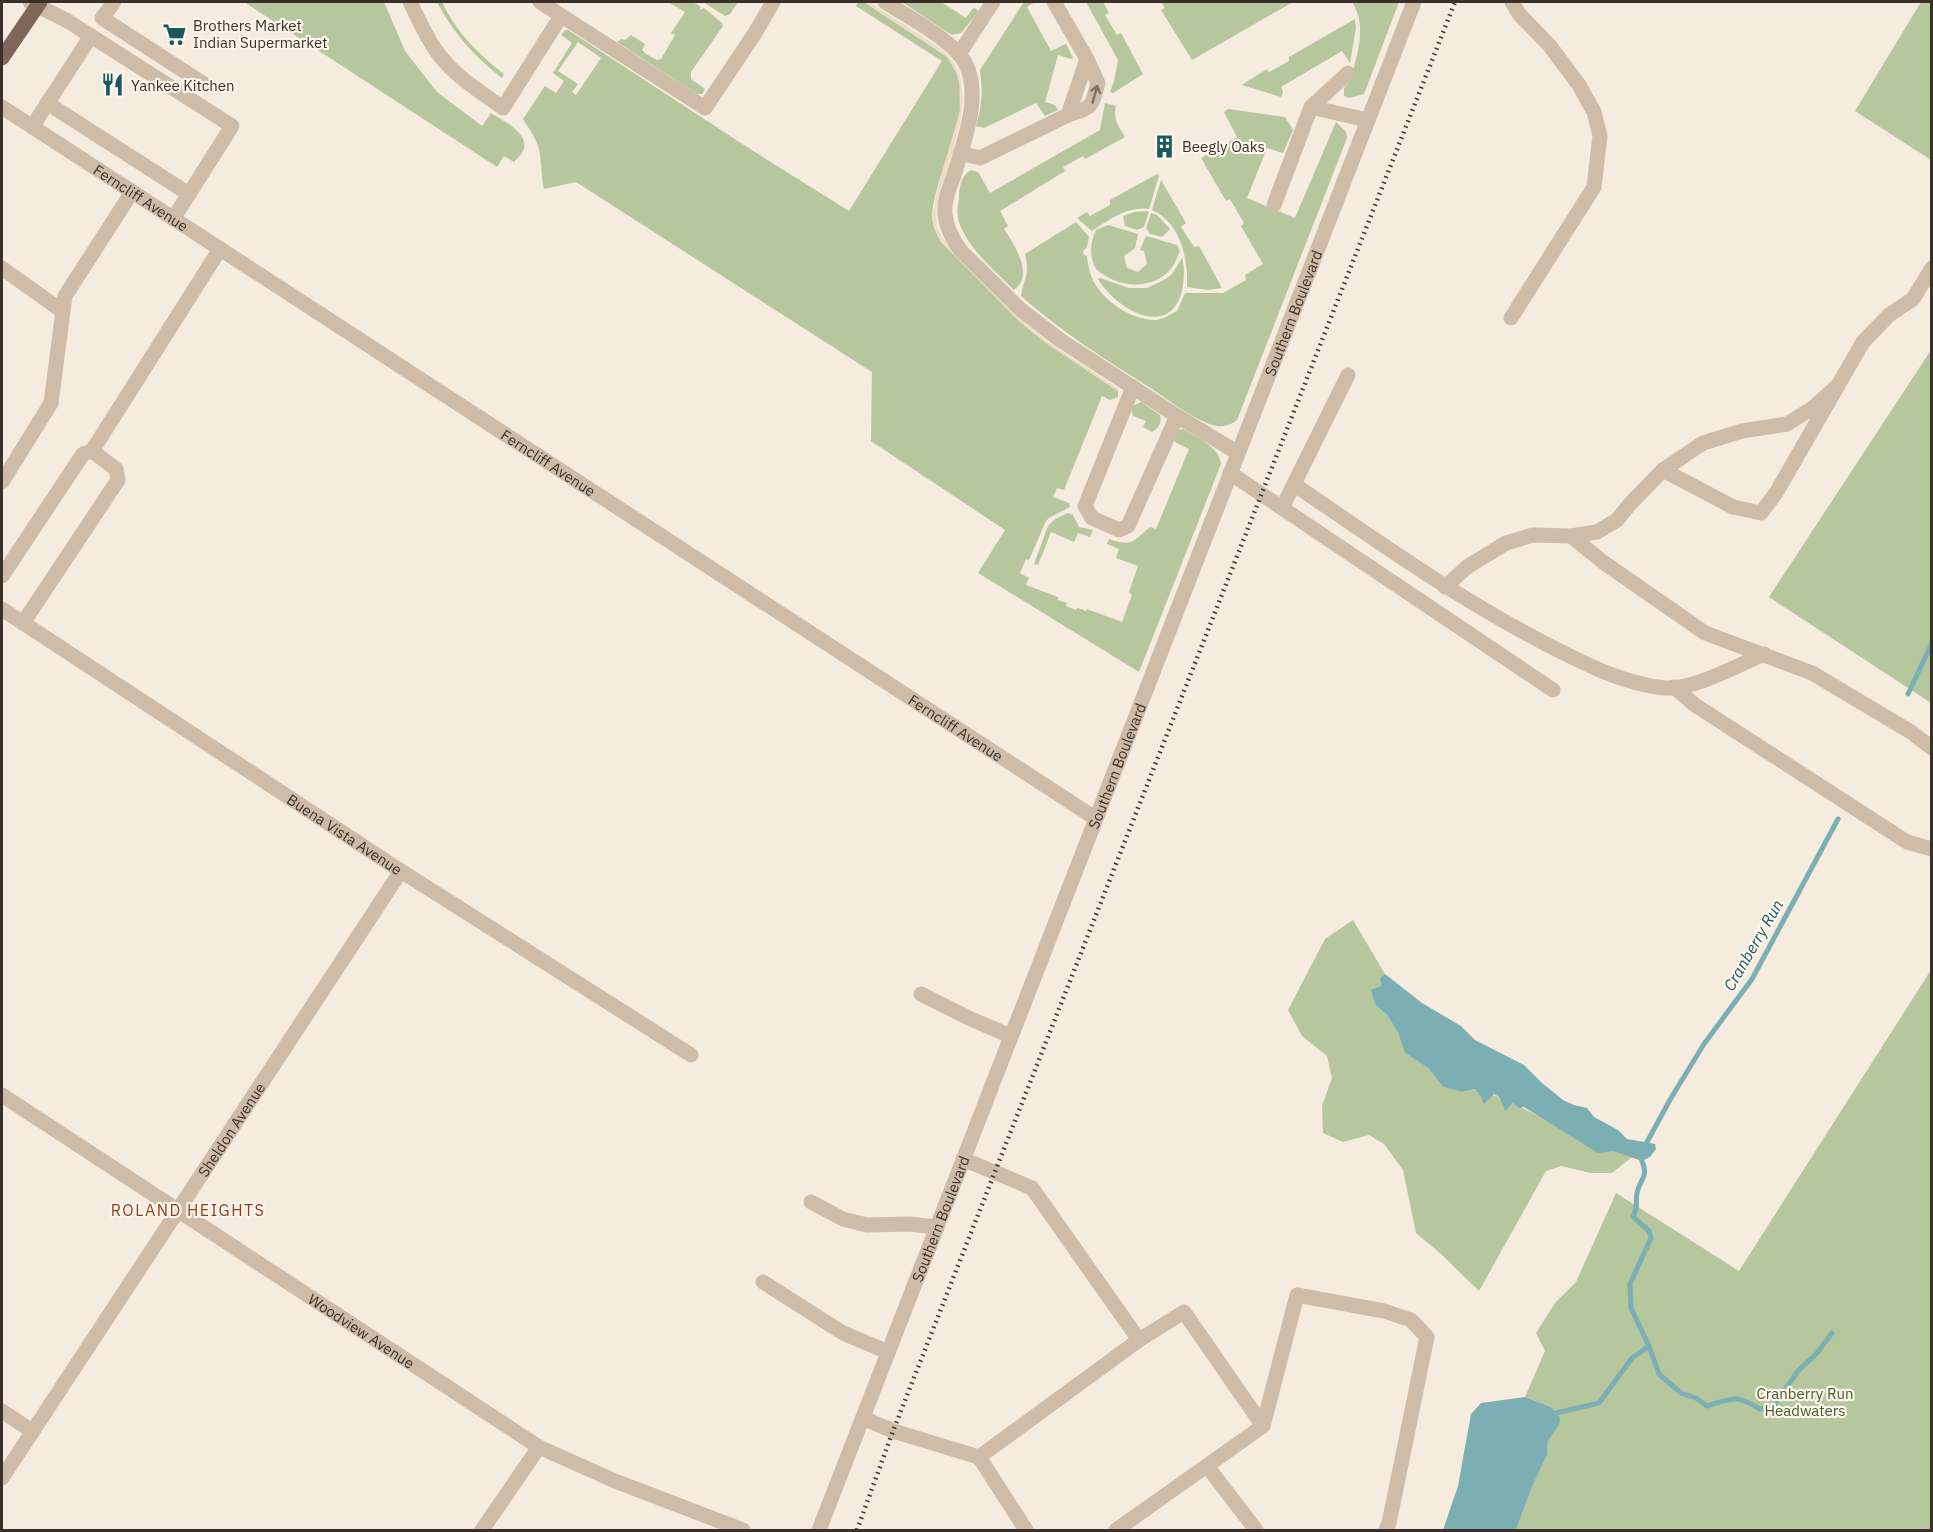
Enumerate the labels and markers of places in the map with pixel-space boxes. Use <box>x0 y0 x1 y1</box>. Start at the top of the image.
place label: Brothers Market Indian Supermarket <box>193 16 327 52</box>
supermarket icon: Brothers Market Indian Supermarket <box>162 21 188 47</box>
restaurant icon: Yankee Kitchen <box>100 72 126 98</box>
place label: Yankee Kitchen <box>131 76 235 95</box>
building icon: Beegly Oaks <box>1151 133 1177 159</box>
place label: Beegly Oaks <box>1182 137 1265 156</box>

